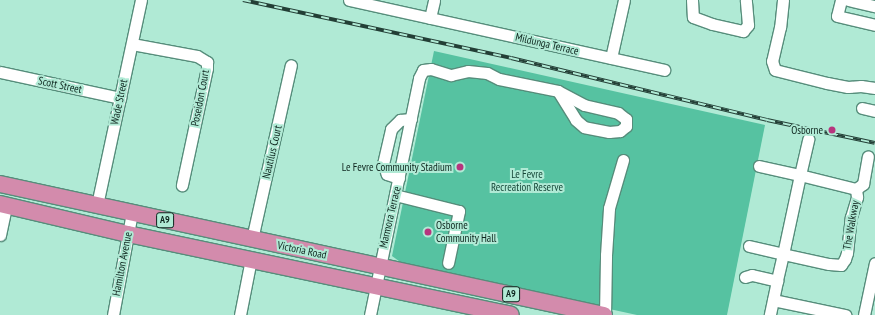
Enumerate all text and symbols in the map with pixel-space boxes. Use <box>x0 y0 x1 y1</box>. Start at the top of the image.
street label: Mildunga Terrace <box>514 30 580 58</box>
street label: Poseidon Court <box>188 69 212 127</box>
street label: Scott Street <box>37 74 83 96</box>
street label: Wade Street <box>108 78 130 126</box>
place label: Osborne <box>791 123 823 137</box>
street label: Nautilus Court <box>259 124 285 180</box>
marker: Osborne <box>826 124 838 136</box>
place label: Le Fevre Community Stadium <box>342 160 452 174</box>
marker: Le Fevre Community Stadium <box>455 162 465 172</box>
park label: Le Fevre Recreation Reserve <box>491 168 563 194</box>
street label: Marmora Terrace <box>376 185 404 249</box>
street label: The Walkway <box>840 199 862 251</box>
road number: A9 <box>156 212 174 228</box>
place label: Osborne Community Hall <box>436 219 497 245</box>
marker: Osborne Community Hall <box>423 227 433 237</box>
street label: Hamilton Avenue <box>109 231 135 297</box>
street label: Victoria Road <box>276 238 328 262</box>
road number: A9 <box>502 286 520 302</box>

